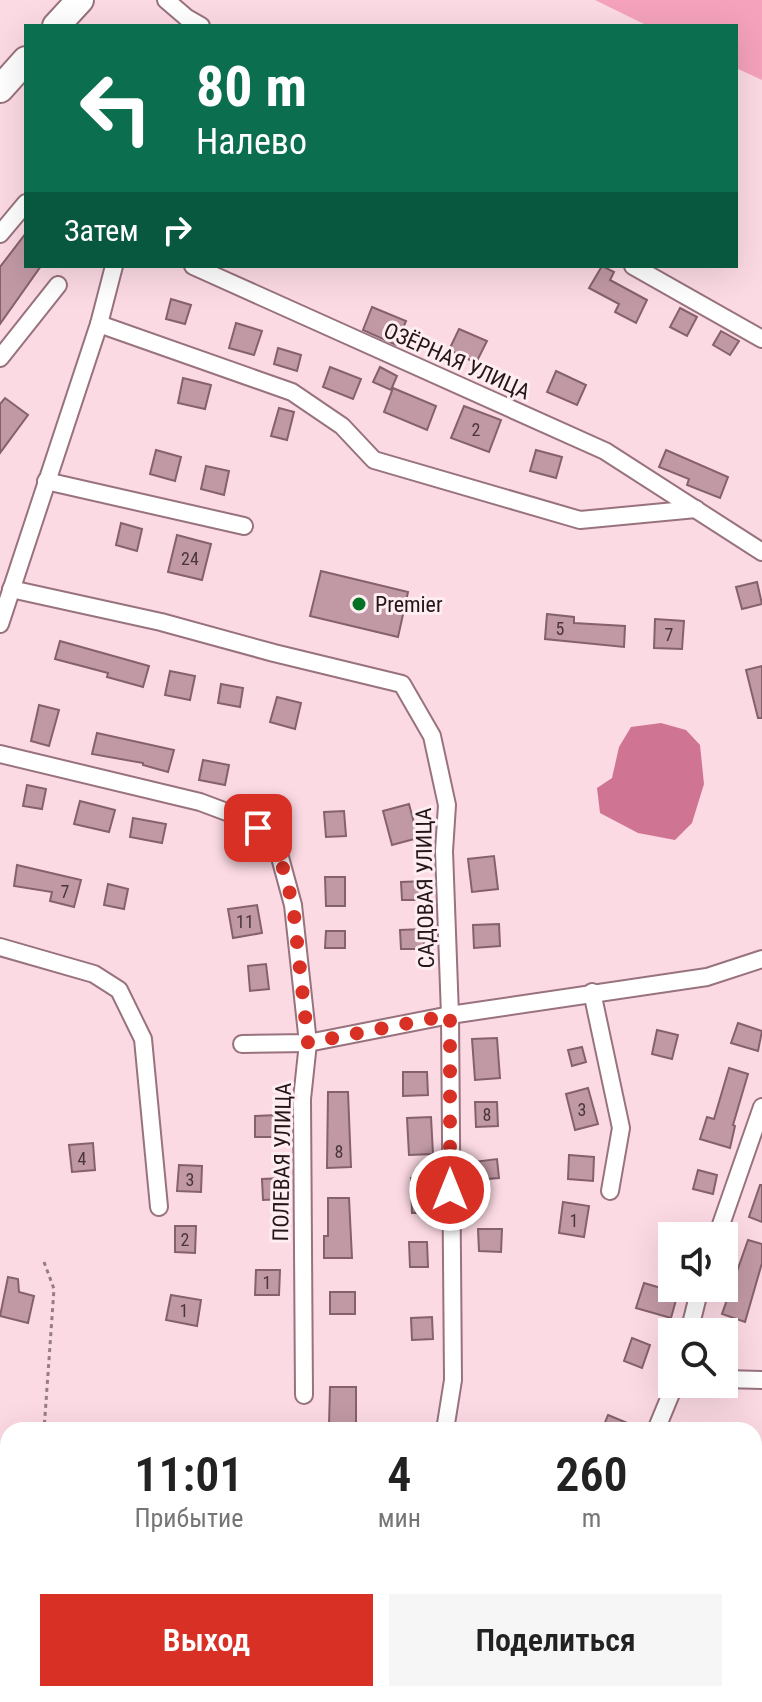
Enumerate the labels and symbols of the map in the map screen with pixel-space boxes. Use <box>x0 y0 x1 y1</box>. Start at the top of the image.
street label: ОЗЁРНАЯ УЛИЦА <box>380 318 534 405</box>
house number: 2 <box>472 419 481 440</box>
house number: 24 <box>181 548 199 569</box>
place label: Premier <box>375 592 443 617</box>
marker: Premier <box>350 595 368 613</box>
house number: 5 <box>556 618 565 639</box>
house number: 7 <box>665 624 674 645</box>
pin <box>224 794 292 862</box>
street label: САДОВАЯ УЛИЦА <box>411 807 439 968</box>
house number: 7 <box>61 881 70 902</box>
house number: 11 <box>236 911 254 932</box>
street label: ПОЛЕВАЯ УЛИЦА <box>268 1082 296 1242</box>
house number: 3 <box>578 1099 586 1120</box>
house number: 8 <box>483 1104 491 1125</box>
house number: 8 <box>335 1141 343 1162</box>
house number: 4 <box>78 1148 87 1169</box>
position arrow <box>408 1148 492 1232</box>
house number: 3 <box>186 1169 194 1190</box>
house number: 1 <box>570 1210 578 1231</box>
house number: 2 <box>181 1229 190 1250</box>
house number: 1 <box>263 1272 271 1293</box>
house number: 1 <box>180 1300 188 1321</box>

